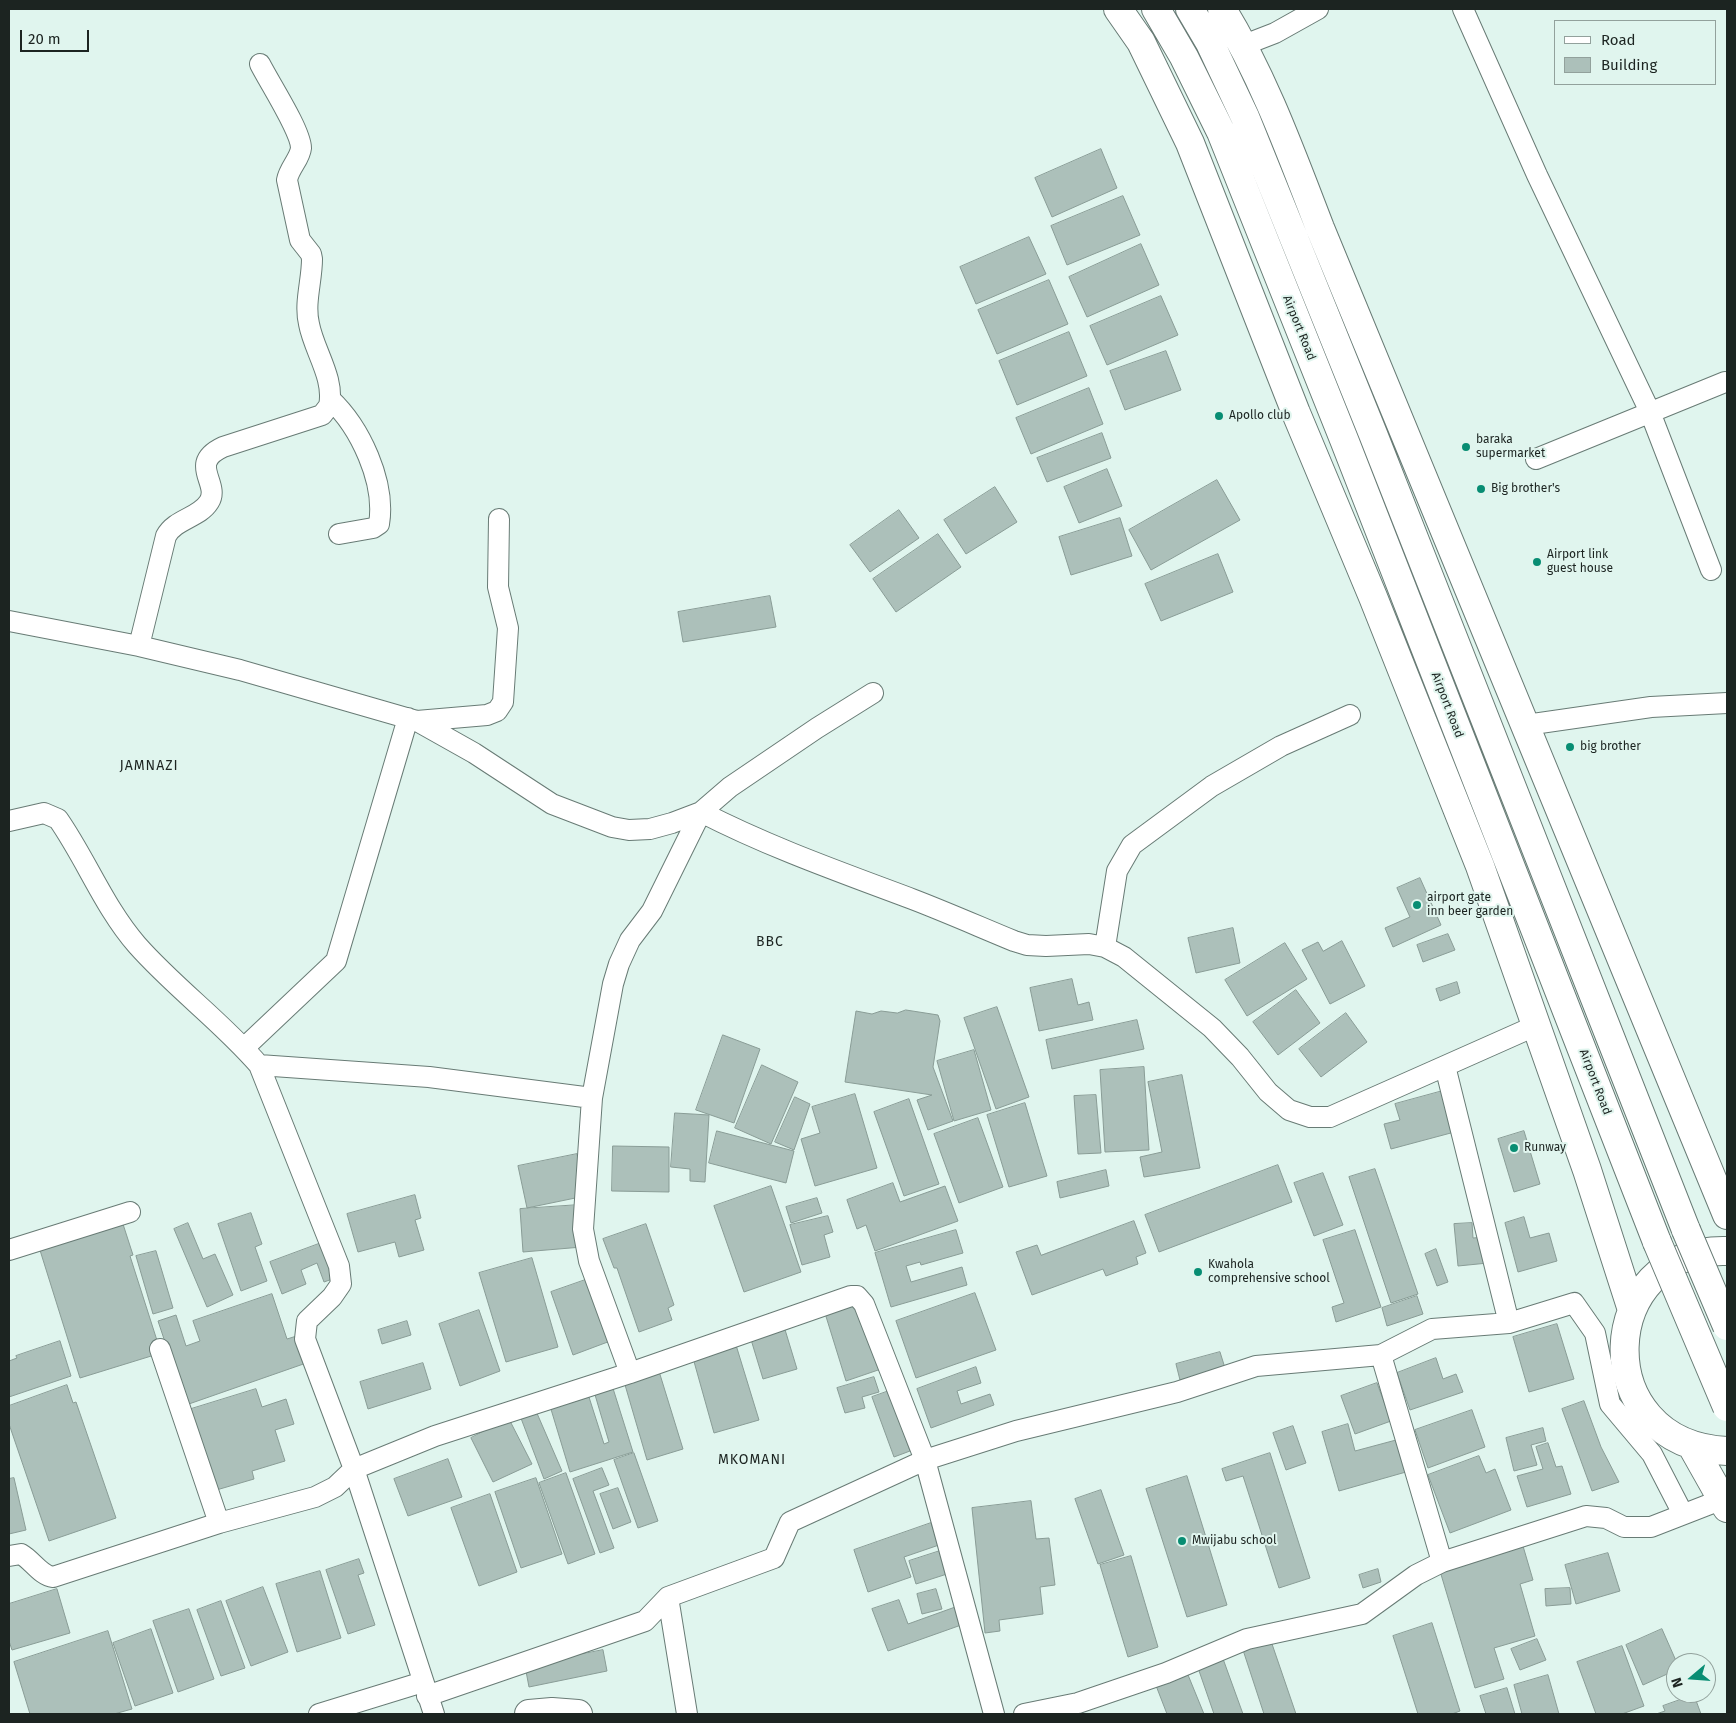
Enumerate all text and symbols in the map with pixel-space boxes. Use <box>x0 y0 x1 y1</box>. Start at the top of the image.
scale bar <box>22 20 91 52</box>
legend <box>1554 20 1716 85</box>
text: 20 m <box>28 30 61 48</box>
text: Road <box>1601 31 1636 49</box>
text: Building <box>1601 56 1657 74</box>
street label: Airport Road <box>1279 293 1319 363</box>
place label: Apollo club <box>1229 409 1291 423</box>
marker: Apollo club <box>1213 410 1225 422</box>
place label: baraka supermarket <box>1476 433 1545 461</box>
marker: baraka supermarket <box>1460 441 1472 453</box>
place label: Big brother's <box>1491 482 1560 496</box>
marker: Big brother's <box>1475 483 1487 495</box>
place label: Airport link guest house <box>1547 548 1613 576</box>
marker: Airport link guest house <box>1531 556 1543 568</box>
street label: Airport Road <box>1428 670 1466 740</box>
place label: big brother <box>1580 740 1641 754</box>
marker: big brother <box>1564 741 1576 753</box>
district label: JAMNAZI <box>119 758 179 774</box>
place label: airport gate inn beer garden <box>1427 891 1513 919</box>
marker: airport gate inn beer garden <box>1411 899 1423 911</box>
district label: BBC <box>756 934 784 950</box>
street label: Airport Road <box>1576 1047 1614 1117</box>
place label: Runway <box>1524 1141 1566 1155</box>
marker: Runway <box>1508 1142 1520 1154</box>
place label: Kwahola comprehensive school <box>1208 1258 1330 1286</box>
marker: Kwahola comprehensive school <box>1192 1266 1204 1278</box>
district label: MKOMANI <box>717 1452 787 1468</box>
place label: Mwijabu school <box>1192 1534 1276 1548</box>
marker: Mwijabu school <box>1176 1535 1188 1547</box>
north arrow <box>1666 1653 1716 1703</box>
text: N <box>1668 1675 1687 1690</box>

